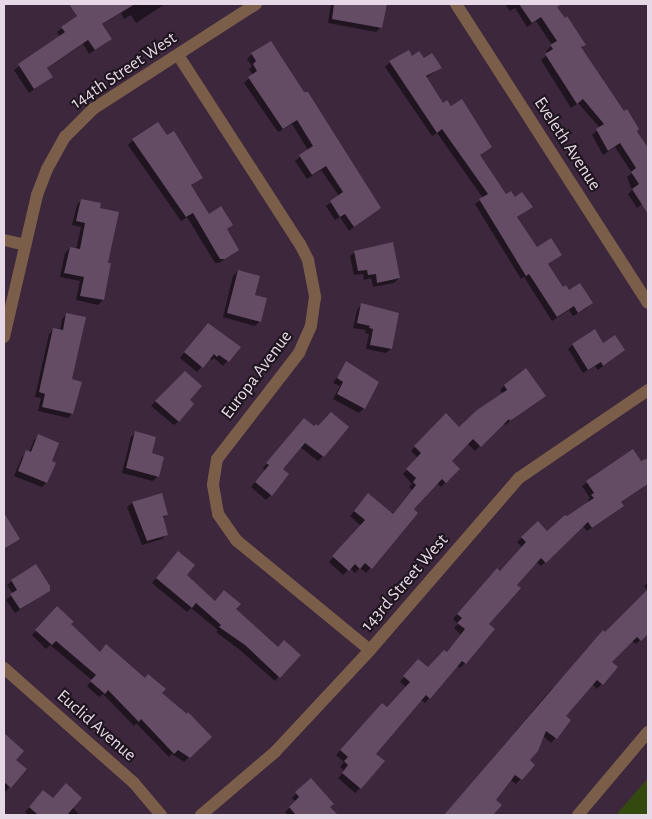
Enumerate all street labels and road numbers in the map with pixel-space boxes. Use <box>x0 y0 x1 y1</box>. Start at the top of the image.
street label: 144th Street West <box>67 28 181 114</box>
street label: Eveleth Avenue <box>529 93 605 195</box>
street label: Europa Avenue <box>217 327 297 423</box>
street label: 143rd Street West <box>357 530 453 636</box>
street label: Euclid Avenue <box>52 686 140 766</box>

